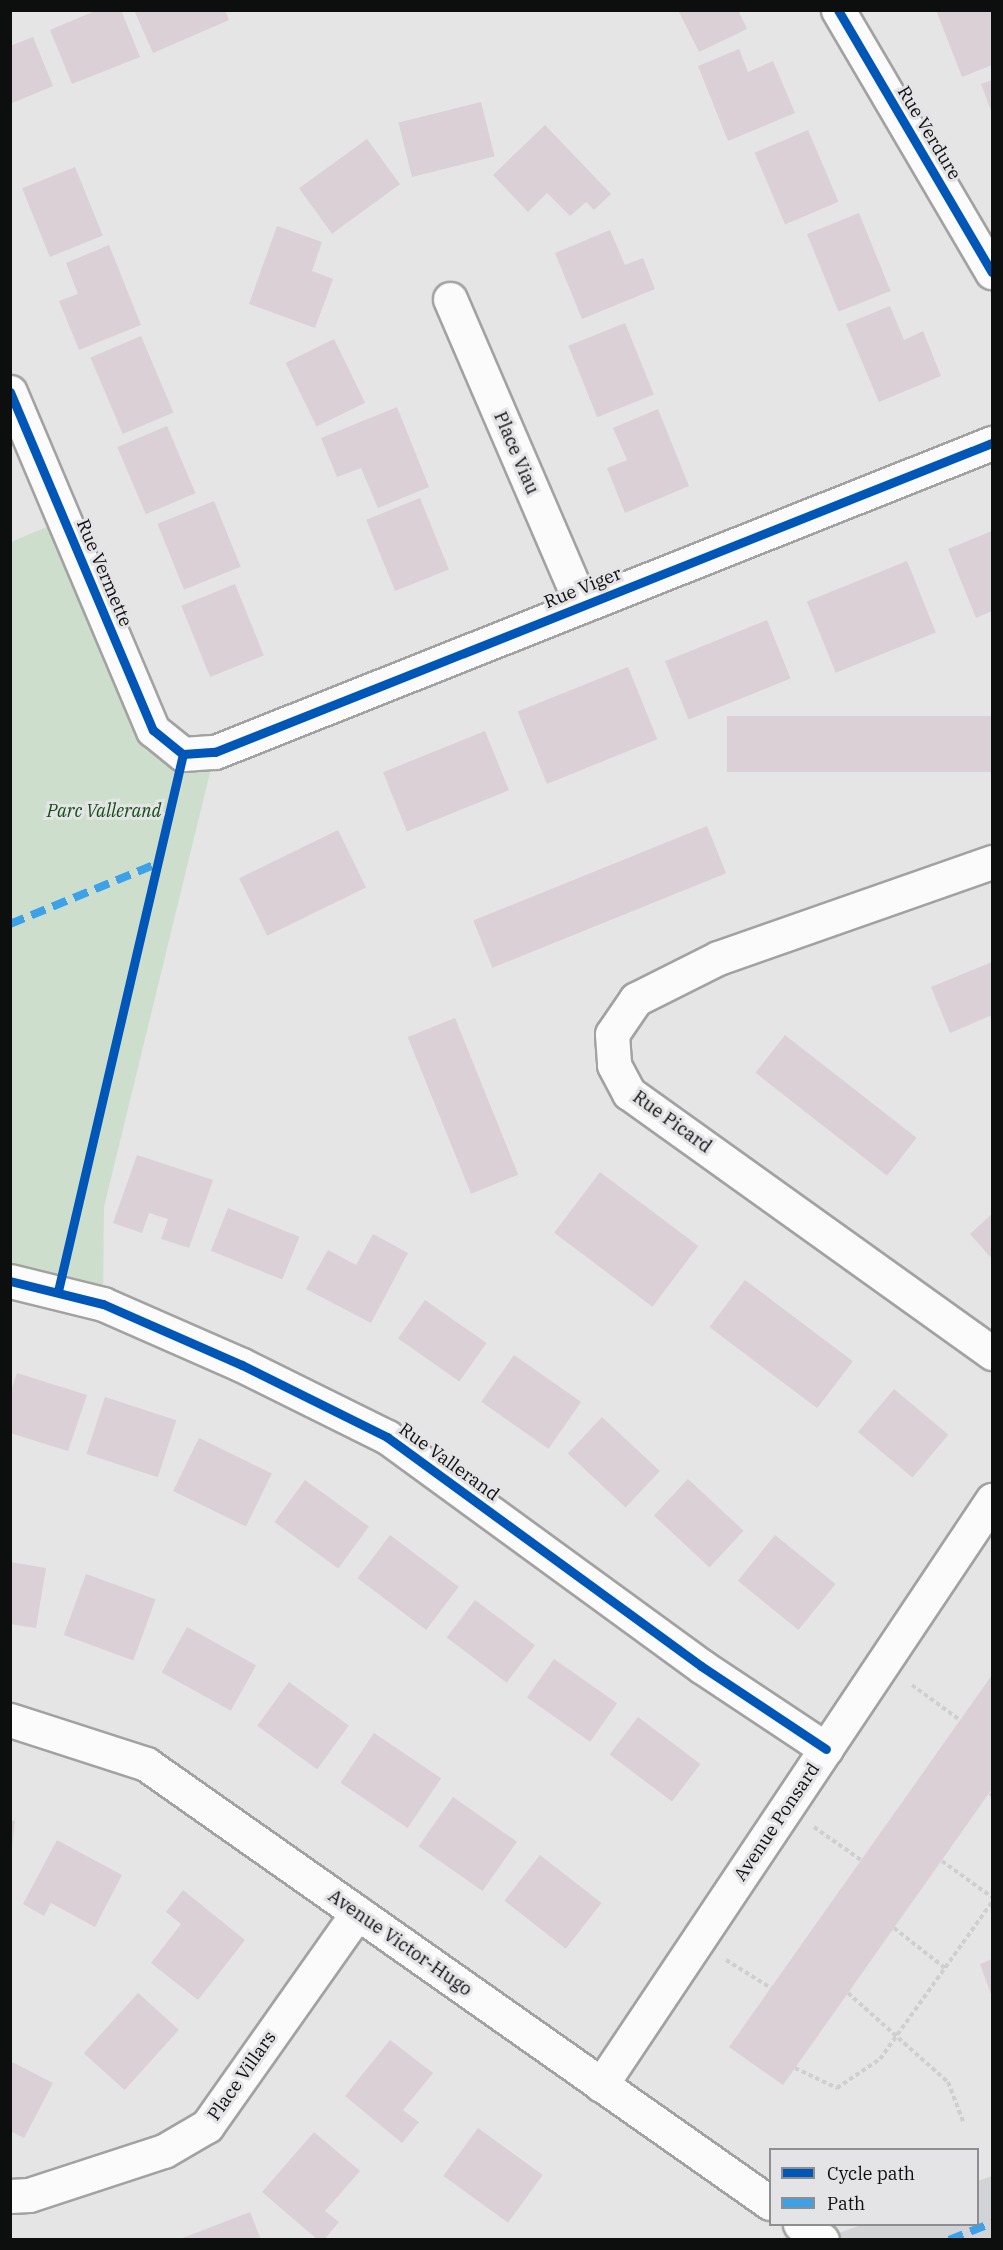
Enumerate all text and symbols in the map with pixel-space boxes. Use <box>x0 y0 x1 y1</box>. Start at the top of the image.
street label: Rue Verdure <box>893 82 965 184</box>
street label: Place Viau <box>489 408 543 498</box>
street label: Rue Vermette <box>72 516 136 630</box>
street label: Rue Viger <box>541 563 625 613</box>
park label: Parc Vallerand <box>47 800 161 822</box>
street label: Rue Picard <box>628 1086 716 1158</box>
street label: Rue Vallerand <box>395 1419 503 1505</box>
street label: Avenue Ponsard <box>730 1759 824 1885</box>
street label: Avenue Victor-Hugo <box>324 1885 476 2001</box>
street label: Place Villars <box>203 2027 281 2125</box>
legend <box>769 2148 979 2226</box>
text: Cycle path <box>827 2162 915 2185</box>
text: Path <box>827 2192 865 2215</box>

